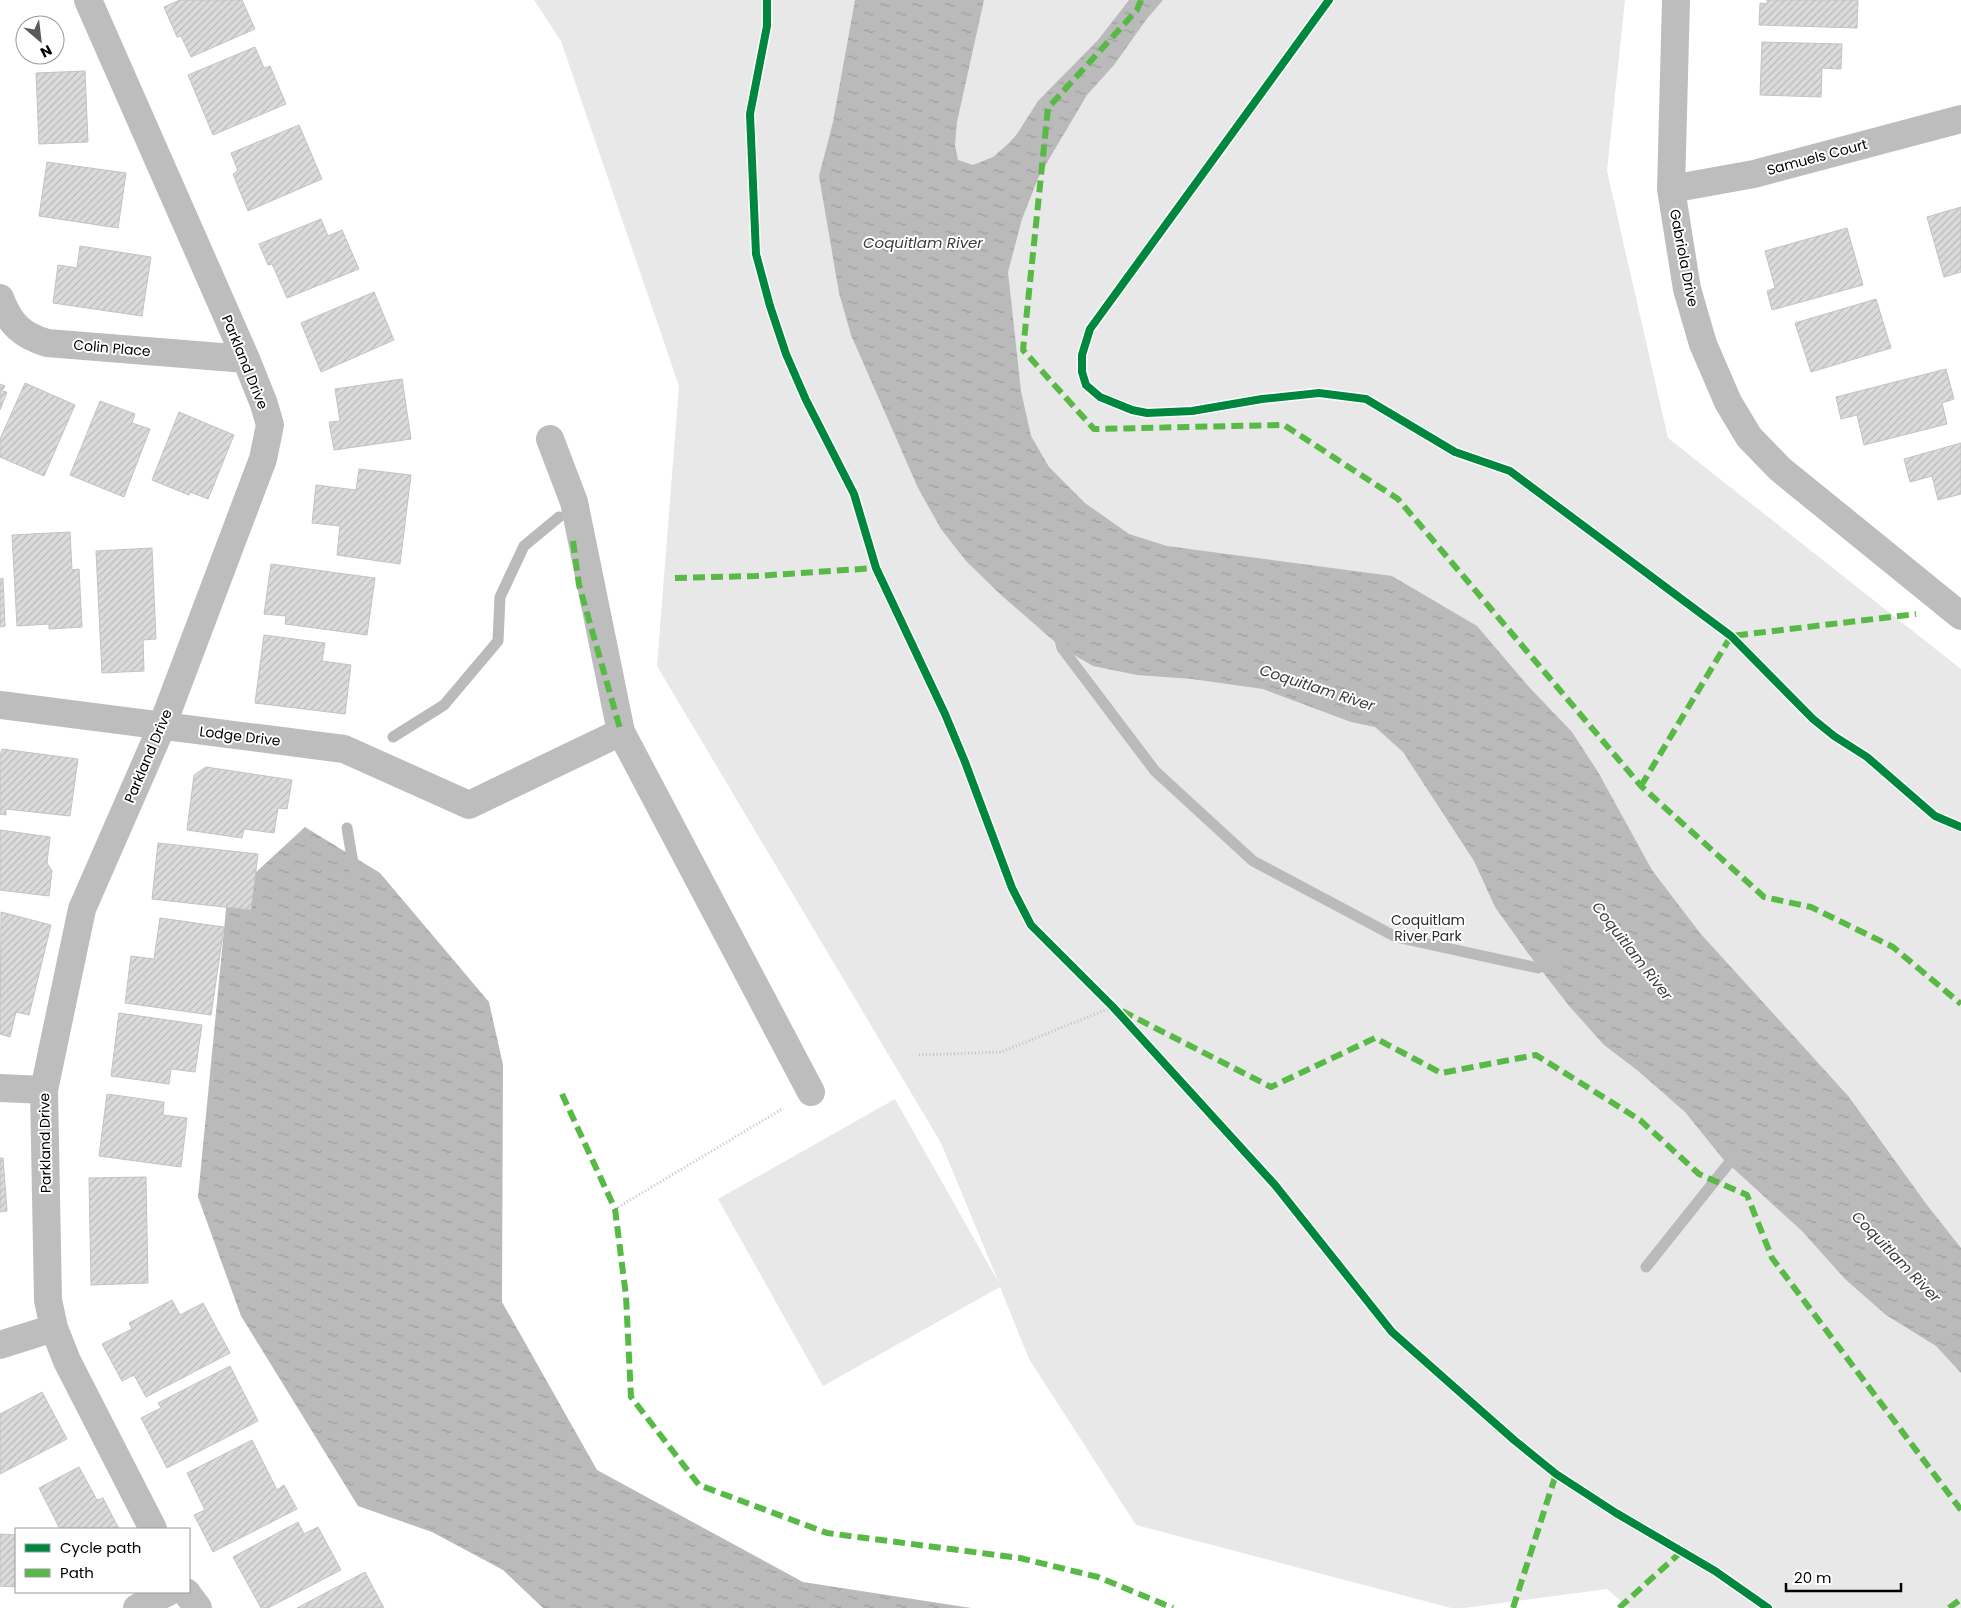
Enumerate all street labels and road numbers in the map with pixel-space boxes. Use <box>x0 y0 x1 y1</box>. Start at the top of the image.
street label: Samuels Court <box>1765 134 1869 180</box>
street label: Gabriola Drive <box>1665 207 1703 309</box>
street label: Parkland Drive <box>217 312 273 412</box>
street label: Colin Place <box>73 335 152 361</box>
street label: Parkland Drive <box>119 706 177 806</box>
street label: Lodge Drive <box>198 721 282 751</box>
street label: Parkland Drive <box>34 1092 56 1193</box>

